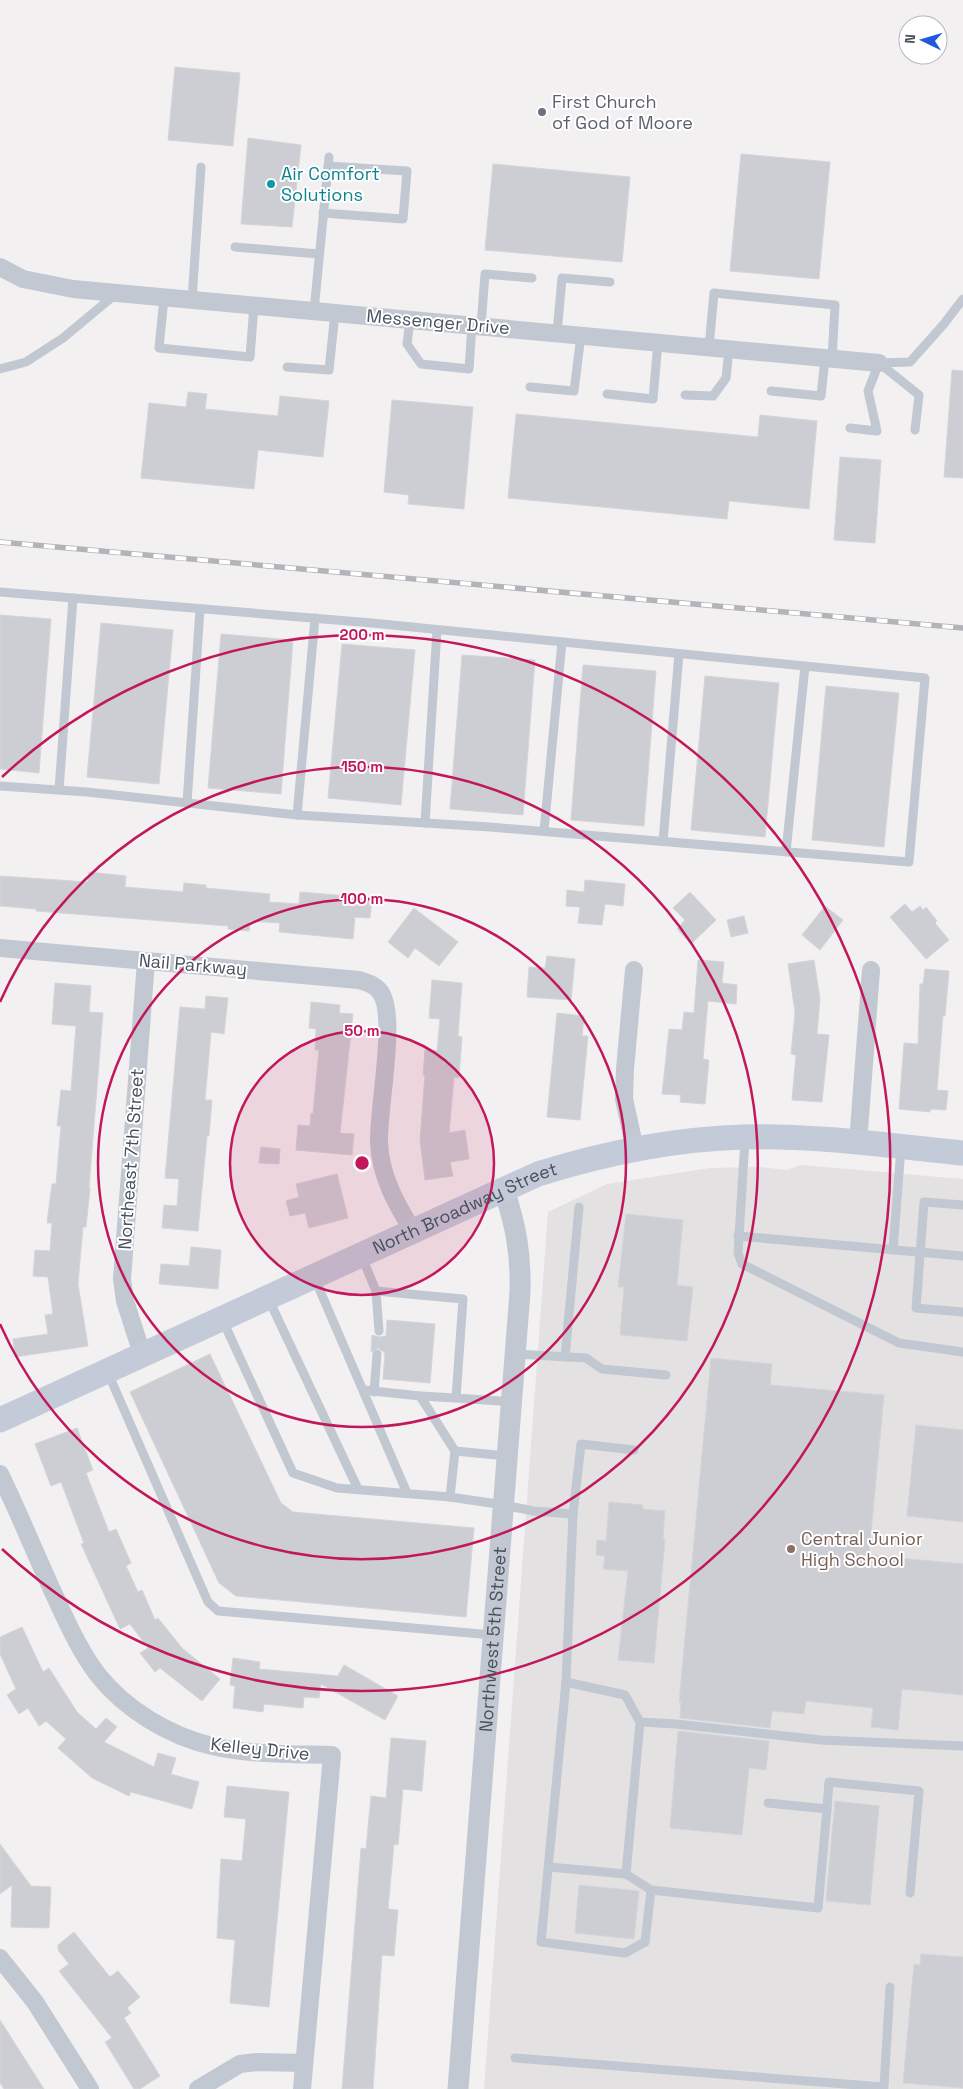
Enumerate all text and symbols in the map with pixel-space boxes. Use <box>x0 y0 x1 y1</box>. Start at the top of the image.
north arrow <box>898 15 948 65</box>
text: N <box>901 33 919 44</box>
place label: First Church of God of Moore <box>552 90 693 134</box>
marker: First Church of God of Moore <box>536 106 548 118</box>
place label: Air Comfort Solutions <box>281 162 380 206</box>
marker: Air Comfort Solutions <box>265 178 277 190</box>
street label: Messenger Drive <box>365 304 511 339</box>
text: 200 m <box>340 625 384 644</box>
text: 150 m <box>341 757 383 776</box>
text: 100 m <box>341 889 383 908</box>
street label: Nail Parkway <box>138 948 248 981</box>
text: 50 m <box>344 1021 380 1040</box>
street label: Northeast 7th Street <box>113 1068 148 1250</box>
centre of rings <box>353 1154 371 1172</box>
street label: North Broadway Street <box>369 1157 560 1259</box>
place label: Central Junior High School <box>801 1527 923 1571</box>
marker: Central Junior High School <box>785 1543 797 1555</box>
street label: Northwest 5th Street <box>474 1546 511 1733</box>
street label: Kelley Drive <box>209 1732 311 1765</box>

